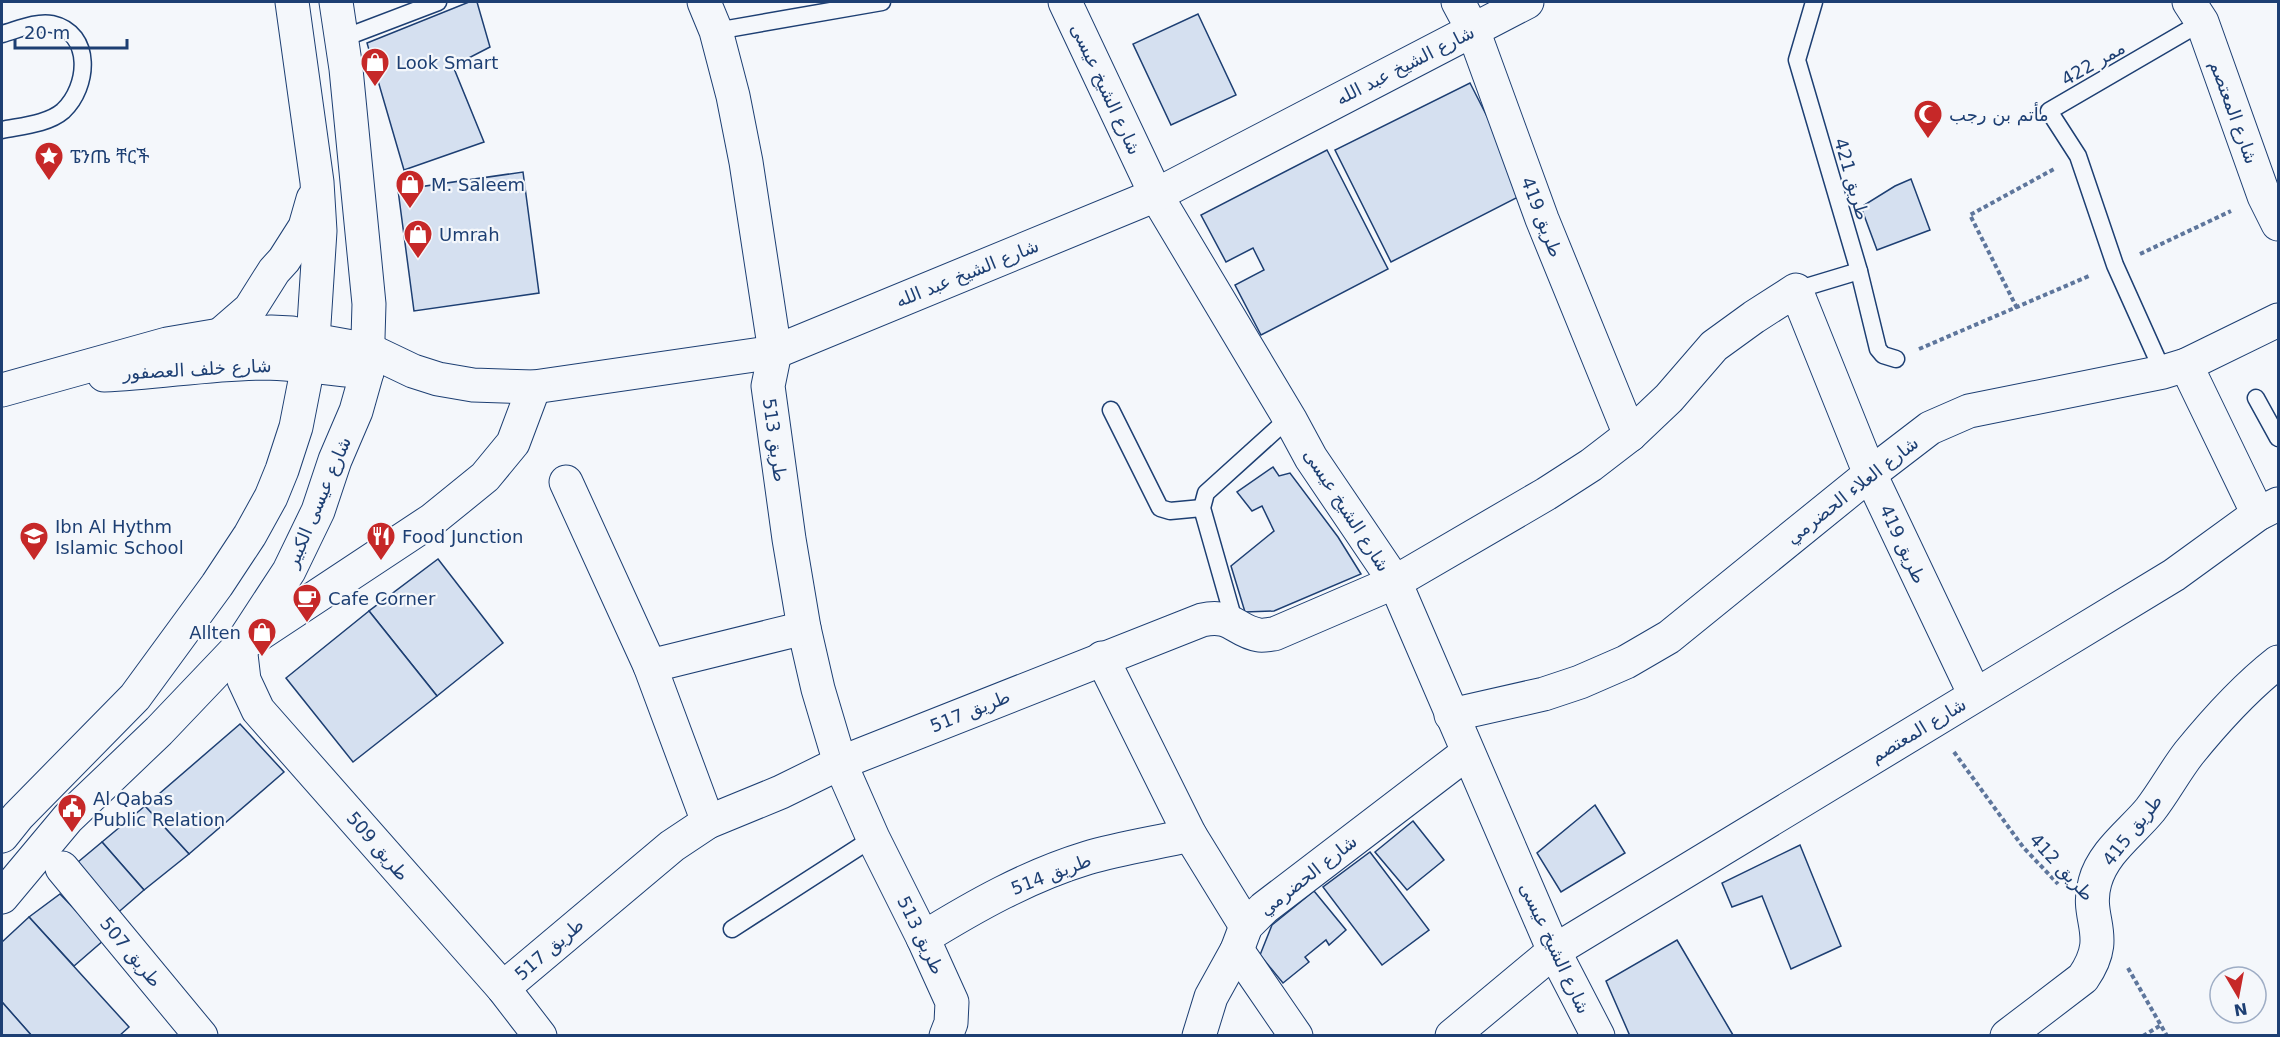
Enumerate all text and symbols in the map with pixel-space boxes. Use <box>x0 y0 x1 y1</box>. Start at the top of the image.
scale bar <box>15 12 128 50</box>
street label: شارع الشيخ عيسى <box>1066 20 1146 158</box>
street label: شارع الشيخ عبد الله <box>1332 21 1478 110</box>
text: 20 m <box>24 22 70 43</box>
street label: ممر 422 <box>2057 36 2129 90</box>
shop icon: Look Smart <box>359 46 391 88</box>
place label: Look Smart <box>396 52 498 73</box>
street label: شارع المعتصم <box>2205 58 2262 167</box>
mosque icon: مأتم بن رجب <box>1912 98 1944 140</box>
place label: مأتم بن رجب <box>1949 102 2049 126</box>
street label: طريق 421 <box>1829 136 1874 223</box>
place icon: ፔንጤ ቸርች <box>33 140 65 182</box>
place label: ፔንጤ ቸርች <box>70 146 149 167</box>
shop icon: M. Saleem <box>394 168 426 210</box>
place label: M. Saleem <box>431 174 525 195</box>
street label: طريق 419 <box>1516 174 1567 261</box>
shop icon: Umrah <box>402 218 434 260</box>
place label: Umrah <box>439 224 500 245</box>
street label: شارع الشيخ عبد الله <box>892 235 1042 312</box>
street label: شارع خلف العصفور <box>121 355 272 384</box>
street label: طريق 513 <box>758 397 791 483</box>
street label: شارع العلاء الحضرمي <box>1782 432 1923 549</box>
street label: شارع عيسى الكبير <box>281 434 356 572</box>
street label: شارع الشيخ عيسى <box>1299 445 1395 576</box>
street label: طريق 419 <box>1875 501 1930 587</box>
place label: Ibn Al Hythm Islamic School <box>55 516 184 558</box>
school or university icon: Ibn Al Hythm Islamic School <box>18 520 50 562</box>
restaurant icon: Food Junction <box>365 520 397 562</box>
place label: Food Junction <box>402 526 523 547</box>
cafe icon: Cafe Corner <box>291 582 323 624</box>
place label: Cafe Corner <box>328 588 436 609</box>
shop icon: Allten <box>246 616 278 658</box>
place label: Allten <box>189 622 241 643</box>
street label: طريق 517 <box>927 685 1013 737</box>
street label: شارع المعتصم <box>1866 693 1970 768</box>
place label: Al Qabas Public Relation <box>93 788 225 830</box>
street label: طريق 415 <box>2098 790 2167 870</box>
public building icon: Al Qabas Public Relation <box>56 792 88 834</box>
street label: طريق 509 <box>342 807 414 885</box>
street label: طريق 412 <box>2025 829 2098 906</box>
street label: شارع الحضرمي <box>1255 830 1362 920</box>
street label: طريق 514 <box>1008 849 1095 900</box>
street label: شارع الشيخ عيسى <box>1515 879 1595 1017</box>
street label: طريق 513 <box>892 892 949 978</box>
street label: طريق 507 <box>95 913 166 992</box>
street label: طريق 517 <box>510 913 588 985</box>
north arrow <box>2208 965 2268 1025</box>
text: N <box>2232 999 2249 1020</box>

